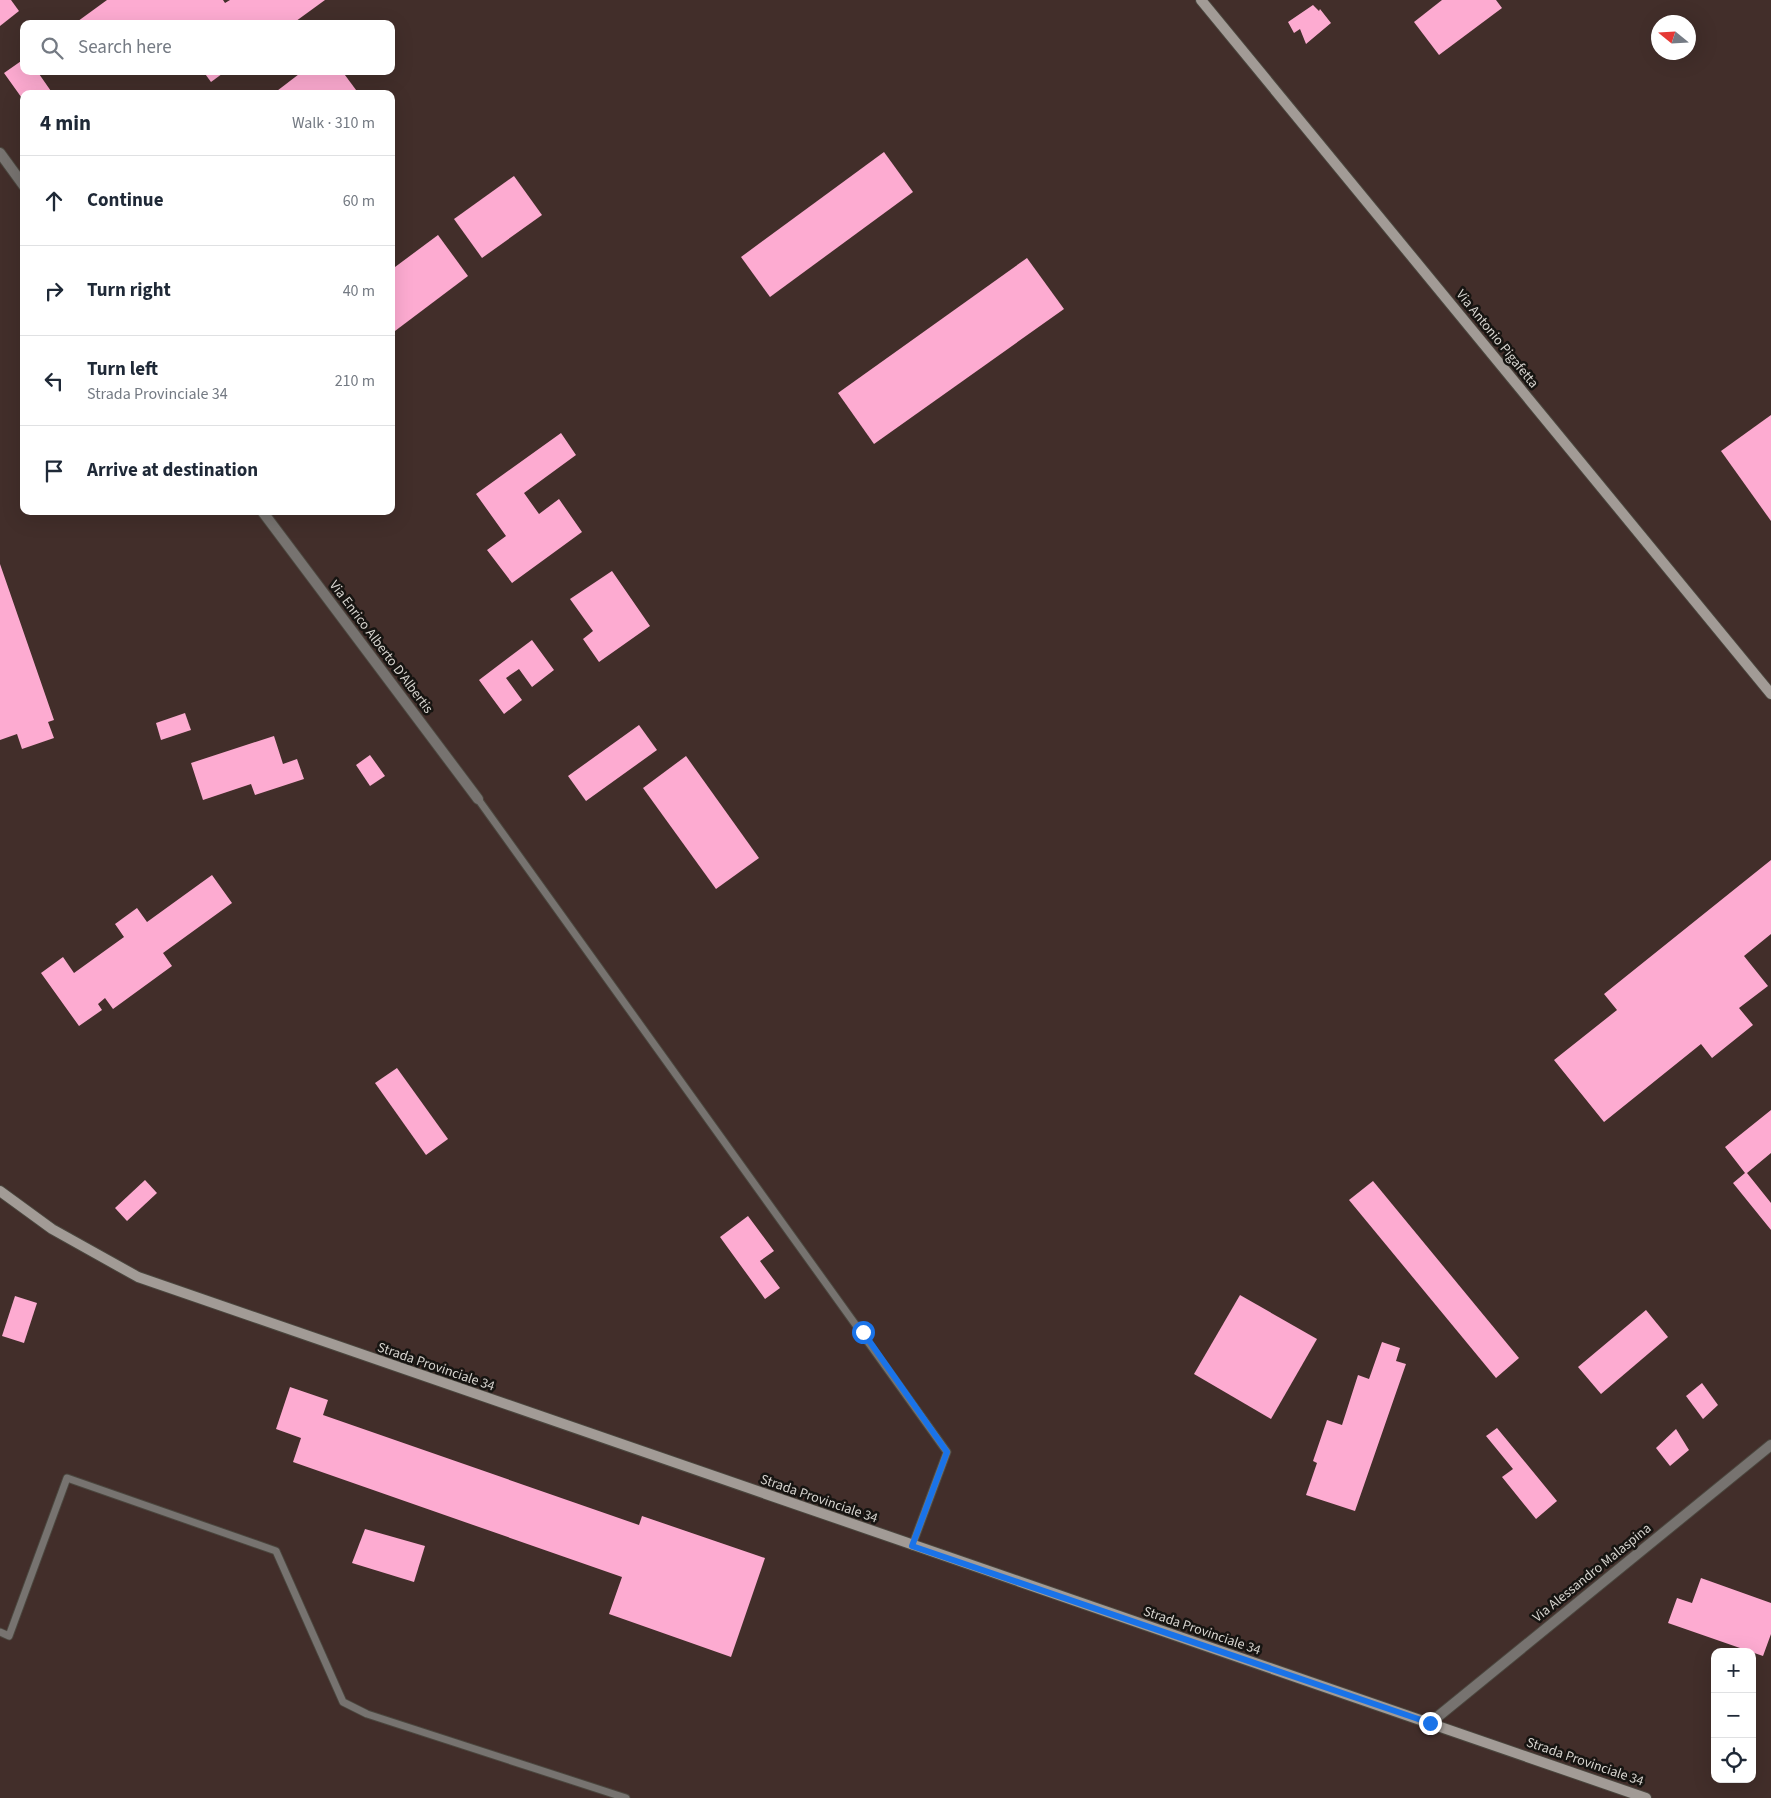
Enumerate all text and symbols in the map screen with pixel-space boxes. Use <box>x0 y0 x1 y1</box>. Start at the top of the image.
north arrow <box>1651 15 1696 60</box>
search box <box>20 20 395 75</box>
icon: search <box>38 34 66 62</box>
text: Search here <box>78 34 172 61</box>
text: 4 min <box>40 108 91 138</box>
text: Walk · 310 m <box>292 112 375 134</box>
icon: ahead <box>40 187 68 215</box>
text: Continue <box>87 187 164 214</box>
text: 60 m <box>343 190 375 212</box>
icon: right <box>40 277 68 305</box>
text: Turn right <box>87 277 171 304</box>
text: 40 m <box>343 280 375 302</box>
street label: Via Antonio Pigafetta <box>1451 286 1543 392</box>
text: Turn left <box>87 356 158 383</box>
icon: left <box>40 367 68 395</box>
text: 210 m <box>335 370 375 392</box>
text: Strada Provinciale 34 <box>87 383 228 405</box>
icon: arrive <box>40 457 68 485</box>
text: Arrive at destination <box>87 457 258 484</box>
street label: Via Enrico Alberto D'Albertis <box>324 576 438 718</box>
route start <box>852 1321 875 1344</box>
street label: Strada Provinciale 34 <box>375 1338 497 1396</box>
street label: Strada Provinciale 34 <box>758 1470 880 1528</box>
street label: Via Alessandro Malaspina <box>1528 1519 1656 1627</box>
street label: Strada Provinciale 34 <box>1141 1602 1263 1660</box>
map controls <box>1711 1648 1756 1783</box>
button: + <box>1711 1648 1756 1693</box>
button: − <box>1711 1693 1756 1738</box>
route end <box>1419 1712 1442 1735</box>
street label: Strada Provinciale 34 <box>1524 1733 1646 1791</box>
button: locate <box>1711 1738 1756 1783</box>

